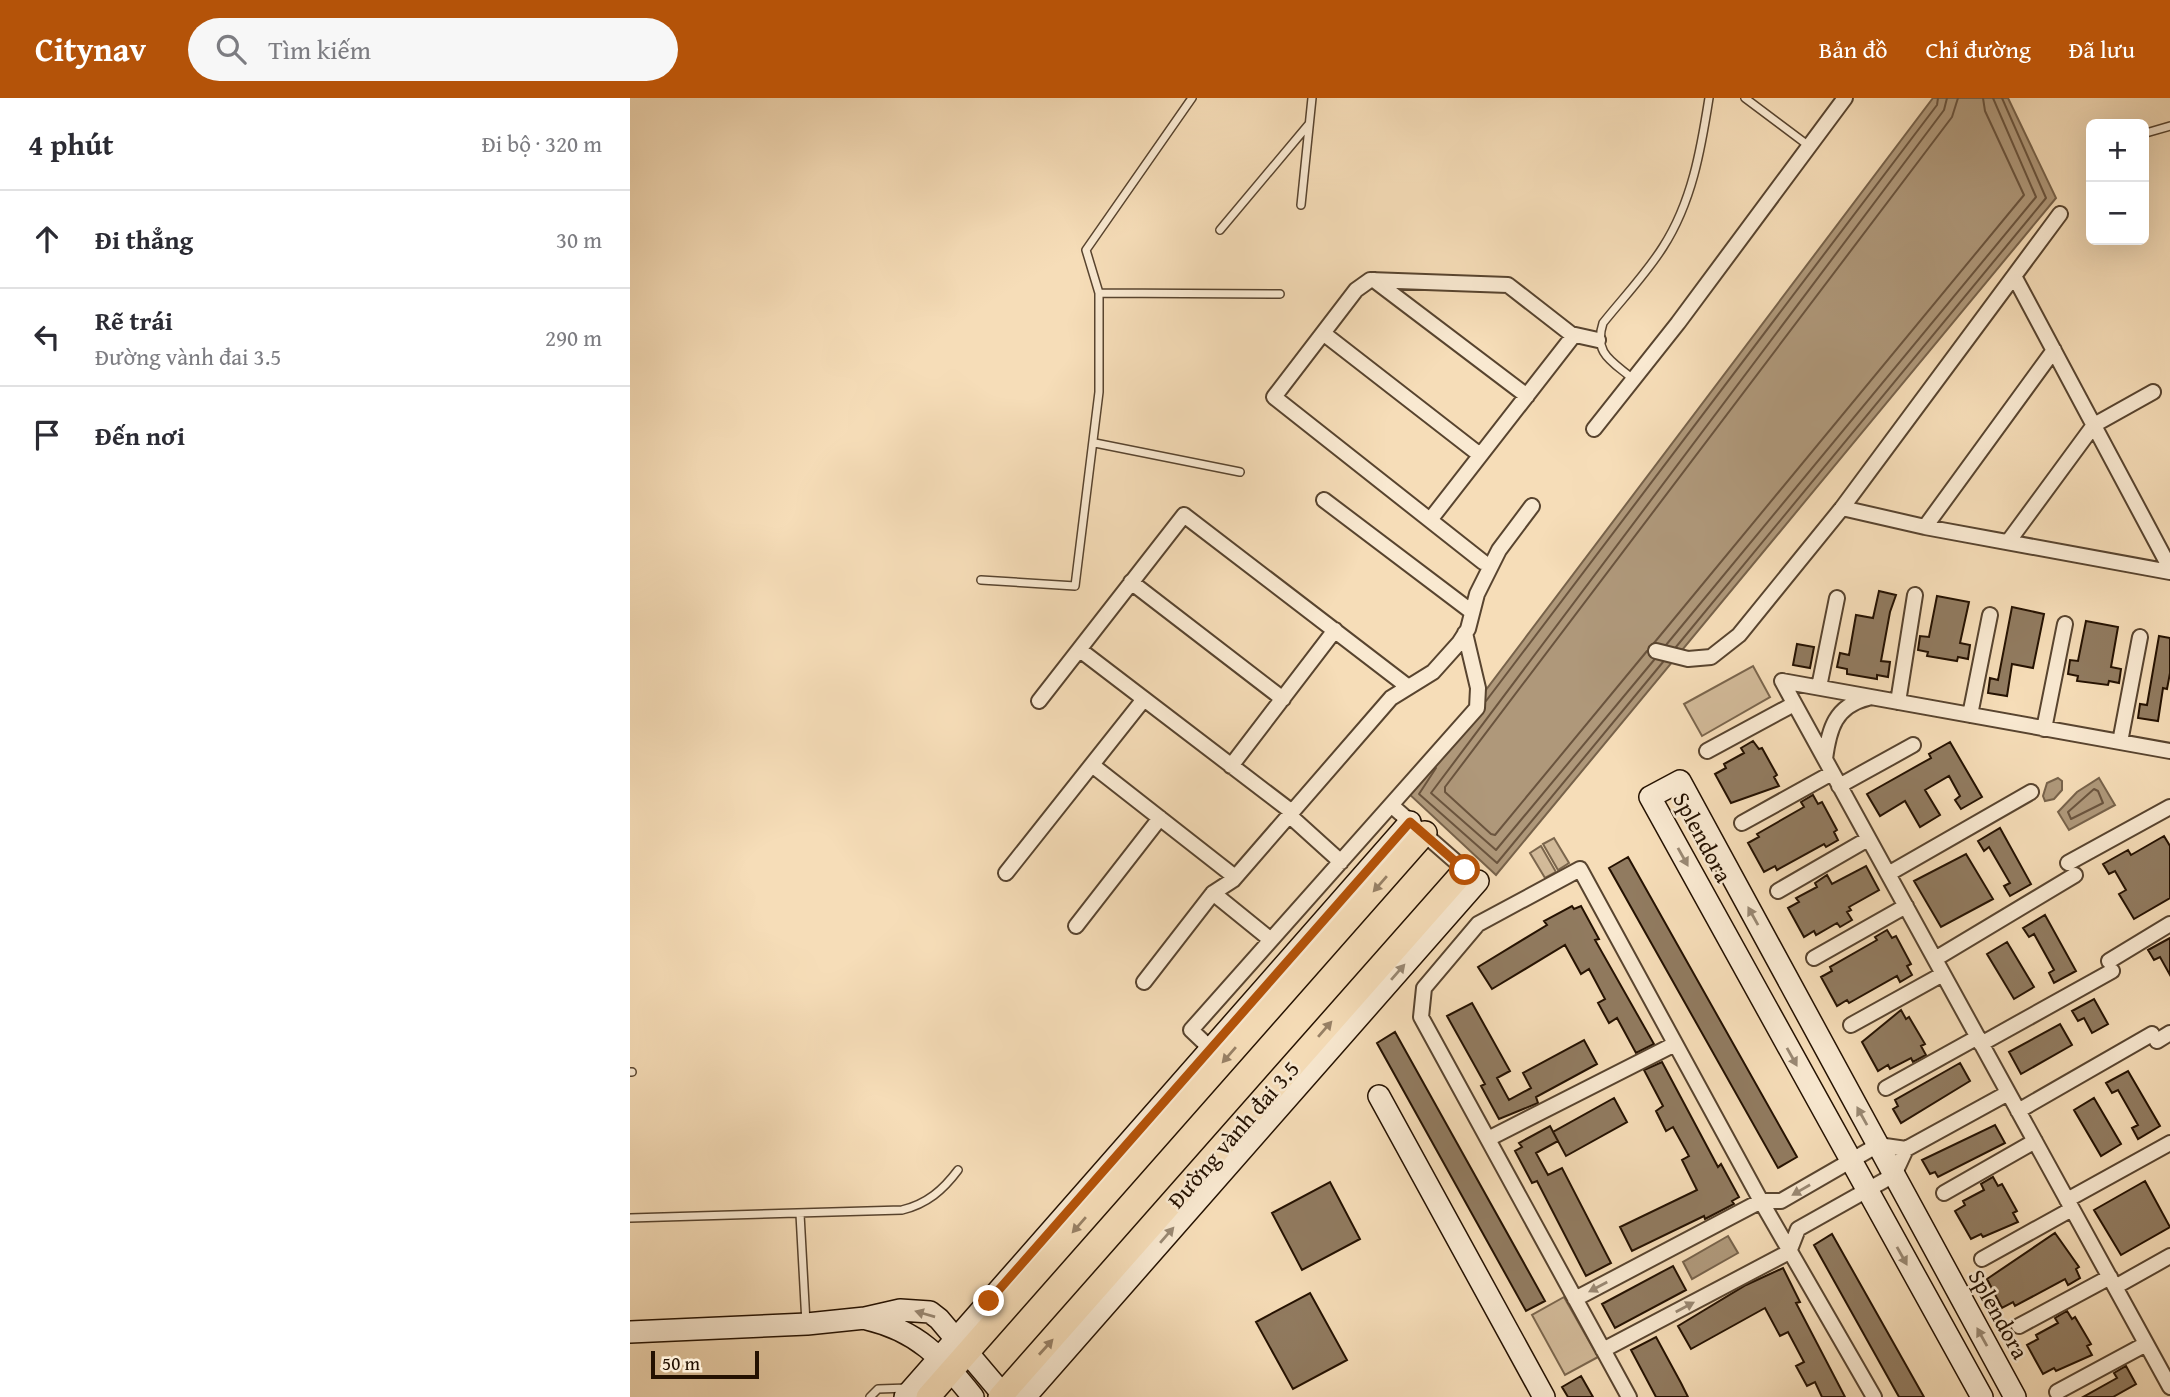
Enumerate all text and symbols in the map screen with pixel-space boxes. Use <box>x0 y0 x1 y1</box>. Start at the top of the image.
search box <box>188 18 678 81</box>
text: Citynav <box>35 25 146 73</box>
icon: search <box>212 30 250 68</box>
text: Tìm kiếm <box>268 30 371 69</box>
text: Bản đồ <box>1819 32 1888 67</box>
text: Chỉ đường <box>1926 32 2031 67</box>
text: Đã lưu <box>2069 32 2135 67</box>
map controls <box>2086 119 2149 245</box>
button: + <box>2086 119 2149 182</box>
text: 4 phút <box>28 122 114 166</box>
text: Đi bộ · 320 m <box>482 127 602 160</box>
button: − <box>2086 182 2149 245</box>
icon: ahead <box>28 220 66 258</box>
text: Đi thẳng <box>95 220 193 259</box>
text: 30 m <box>556 223 602 256</box>
text: Rẽ trái <box>95 301 173 340</box>
icon: left <box>28 318 66 356</box>
text: 290 m <box>545 321 602 354</box>
text: Đường vành đai 3.5 <box>95 340 281 373</box>
icon: arrive <box>28 416 66 454</box>
text: Đến nơi <box>95 416 185 455</box>
street label: Splendora <box>1665 786 1741 888</box>
one-way arrow <box>1677 847 1689 867</box>
route start <box>1449 854 1480 885</box>
one-way arrow <box>1372 875 1388 892</box>
one-way arrow <box>1747 906 1759 926</box>
one-way arrow <box>1390 964 1405 981</box>
one-way arrow <box>1317 1020 1332 1037</box>
one-way arrow <box>1221 1046 1237 1064</box>
one-way arrow <box>1786 1047 1798 1066</box>
street label: Đường vành đai 3.5 <box>1159 1053 1307 1215</box>
one-way arrow <box>1856 1106 1868 1125</box>
one-way arrow <box>1791 1183 1810 1196</box>
one-way arrow <box>1072 1217 1087 1234</box>
one-way arrow <box>1159 1226 1175 1244</box>
one-way arrow <box>1896 1246 1908 1265</box>
street label: Splendora <box>1961 1263 2037 1365</box>
one-way arrow <box>1587 1281 1607 1293</box>
route end <box>973 1285 1004 1316</box>
one-way arrow <box>1675 1301 1695 1313</box>
one-way arrow <box>914 1308 936 1319</box>
one-way arrow <box>1976 1327 1988 1347</box>
one-way arrow <box>1037 1338 1053 1355</box>
scale bar <box>651 1348 760 1380</box>
text: 50 m <box>662 1349 700 1377</box>

